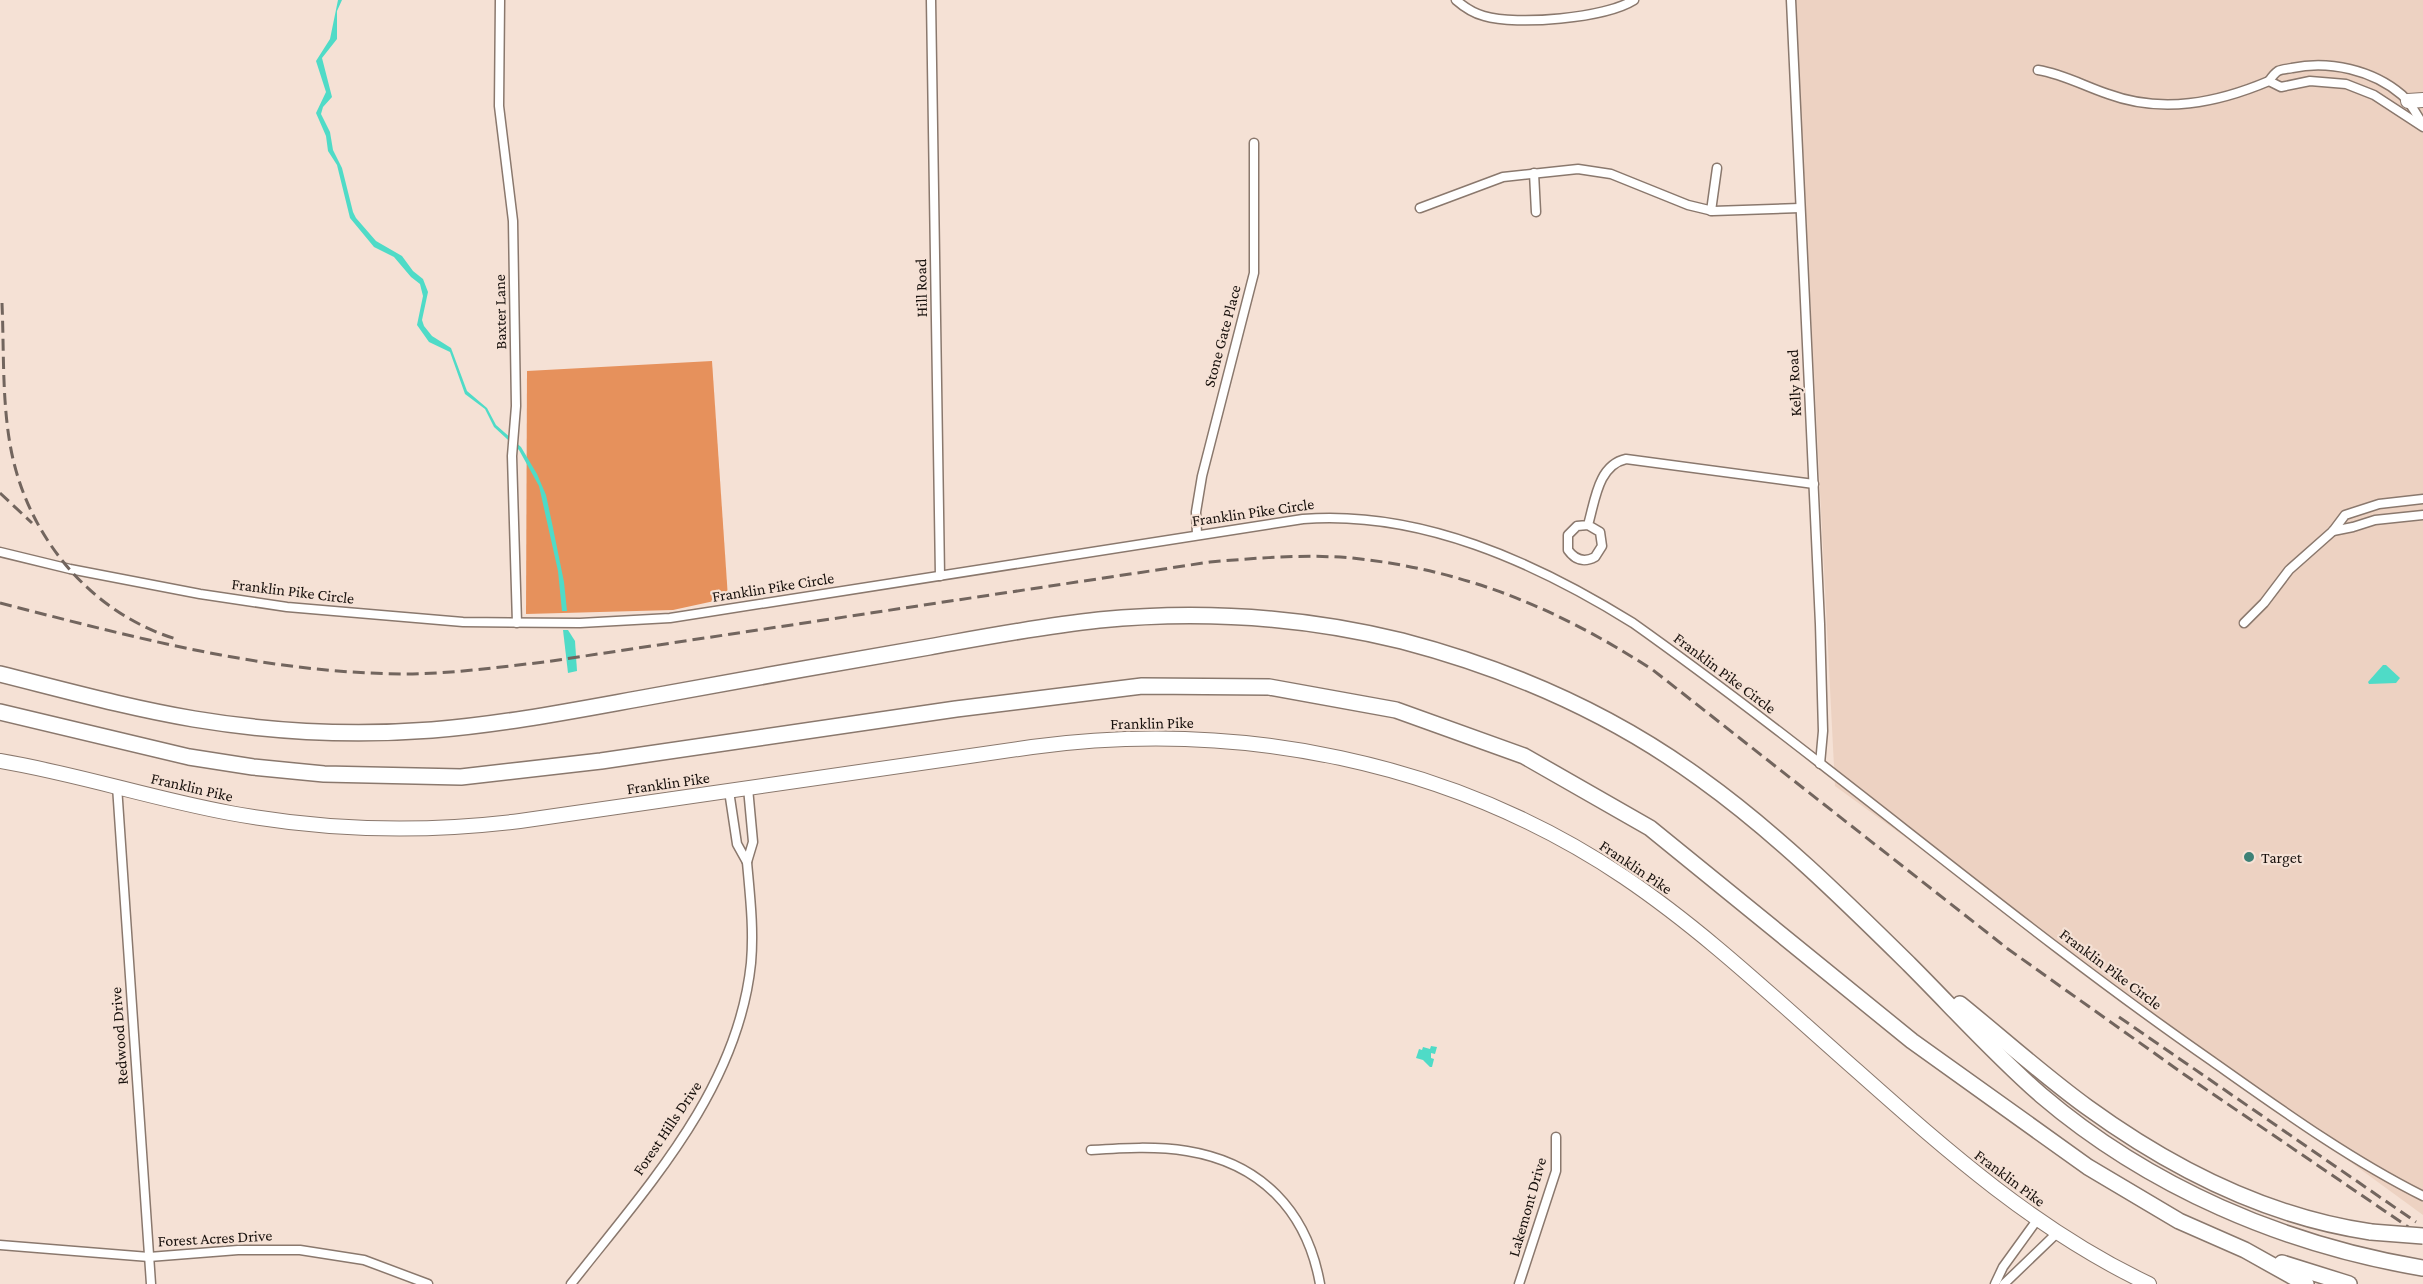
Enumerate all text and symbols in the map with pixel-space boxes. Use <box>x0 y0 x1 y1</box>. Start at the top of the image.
street label: Hill Road <box>912 258 930 317</box>
street label: Baxter Lane <box>491 274 509 350</box>
street label: Stone Gate Place <box>1200 283 1244 389</box>
street label: Kelly Road <box>1784 348 1805 417</box>
street label: Franklin Pike Circle <box>1191 495 1315 529</box>
street label: Franklin Pike Circle <box>711 569 835 605</box>
street label: Franklin Pike Circle <box>231 575 355 607</box>
street label: Franklin Pike Circle <box>1671 629 1779 717</box>
street label: Franklin Pike <box>1110 714 1194 732</box>
street label: Franklin Pike <box>149 769 235 805</box>
street label: Franklin Pike <box>625 769 711 797</box>
street label: Franklin Pike <box>1597 837 1675 897</box>
place label: Target <box>2261 849 2303 867</box>
marker: Target <box>2242 850 2256 864</box>
street label: Franklin Pike Circle <box>2057 925 2165 1013</box>
street label: Redwood Drive <box>107 987 131 1085</box>
street label: Forest Hills Drive <box>629 1078 705 1178</box>
street label: Franklin Pike <box>1972 1146 2048 1210</box>
street label: Lakemont Drive <box>1505 1155 1549 1259</box>
street label: Forest Acres Drive <box>157 1227 273 1249</box>

